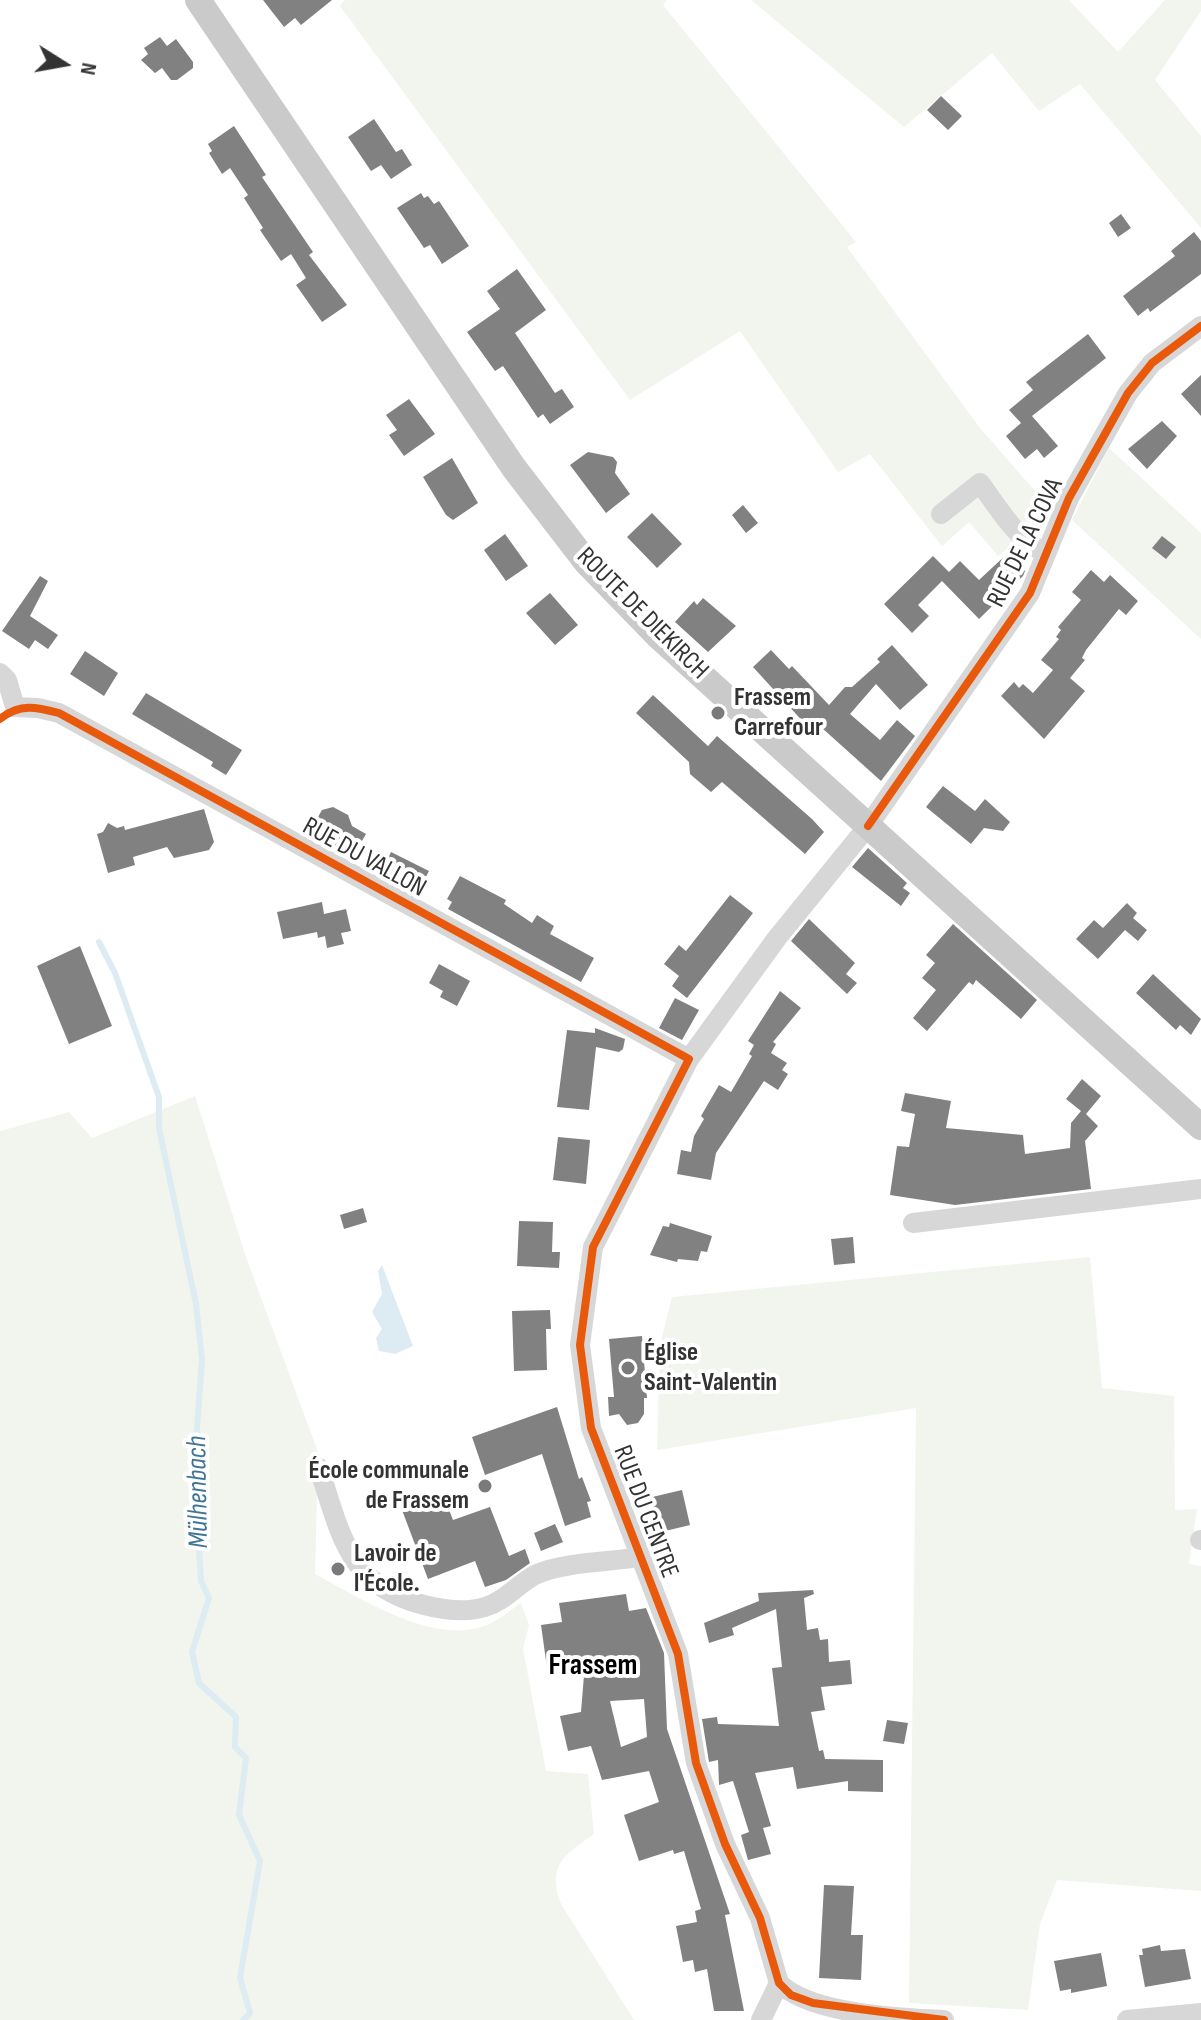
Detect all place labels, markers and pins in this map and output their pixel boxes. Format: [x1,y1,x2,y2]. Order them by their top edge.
place label: Frassem Carrefour [734,682,823,744]
marker: Frassem Carrefour [709,704,727,722]
place label: Église Saint-Valentin [644,1337,777,1398]
marker: Église Saint-Valentin [619,1359,637,1377]
place label: École communale de Frassem [309,1455,469,1516]
marker: École communale de Frassem [476,1477,494,1495]
place label: Lavoir de l'École. [354,1538,437,1600]
marker: Lavoir de l'École. [329,1560,347,1578]

